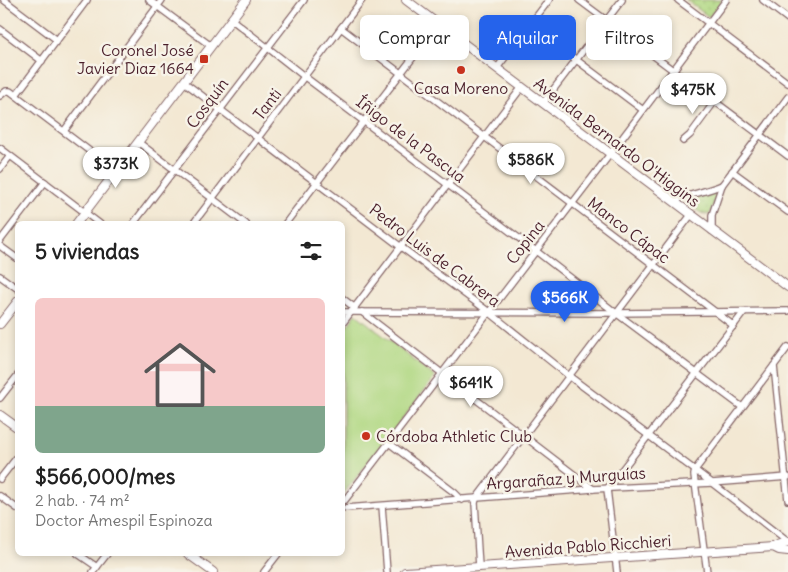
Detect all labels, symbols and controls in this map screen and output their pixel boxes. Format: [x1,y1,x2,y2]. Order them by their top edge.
chip: Comprar [360,15,469,60]
chip: Alquilar [479,15,576,60]
chip: Filtros [586,15,672,60]
place label: Coronel José Javier Diaz 1664 [77,40,194,78]
marker: Coronel José Javier Diaz 1664 [198,53,210,65]
marker: Casa Moreno [455,64,467,76]
pin: $475K [658,72,728,115]
street label: Avenida Bernardo O'Higgins [530,73,704,211]
street label: Cosquín [182,74,232,132]
place label: Casa Moreno [414,78,508,98]
text: $475K [671,79,715,99]
street label: Tanti [249,84,285,124]
street label: Íñigo de la Pascua [352,91,470,187]
pin: $586K [496,142,566,185]
pin: $373K [81,146,151,189]
text: $586K [508,149,554,169]
text: $373K [94,153,138,173]
street label: Manco Cápac [584,193,674,267]
street label: Pedro Luis de Cabrera [365,199,505,311]
street label: Copina [502,216,548,268]
icon: filters [297,237,325,265]
text: 5 viviendas [35,238,139,265]
pin: $566K [530,280,600,323]
text: $566K [542,287,588,307]
icon: home [135,330,225,420]
pin: $641K [436,366,506,408]
text: $641K [449,372,493,392]
place label: Córdoba Athletic Club [376,426,532,446]
marker: Córdoba Athletic Club [360,430,372,442]
street label: Argarañaz y Murguías [486,462,646,494]
text: $566,000/mes [35,463,175,490]
text: 2 hab. · 74 m² [35,490,130,510]
text: Doctor Amespil Espinoza [35,510,213,530]
street label: Avenida Pablo Ricchieri [504,530,672,562]

